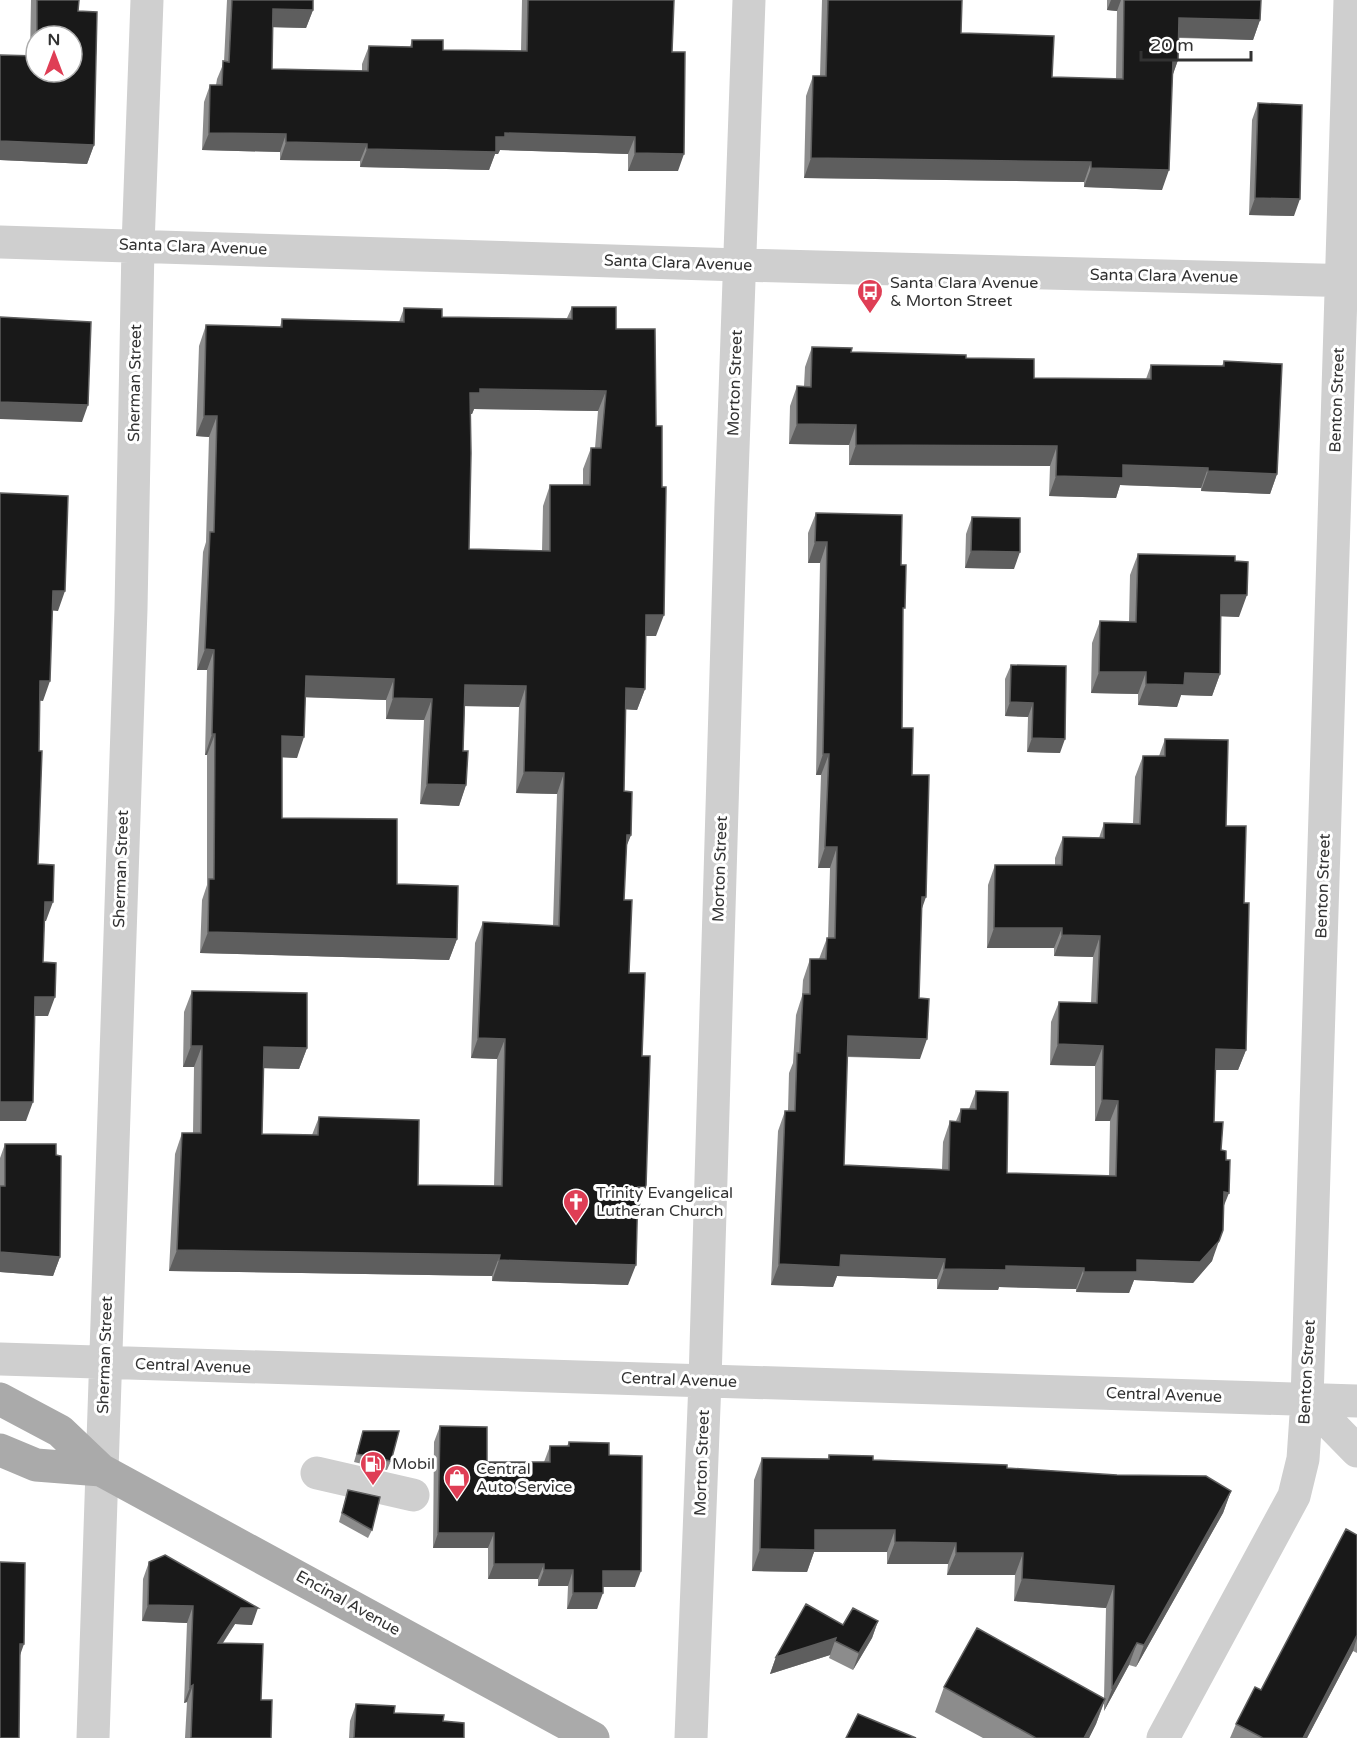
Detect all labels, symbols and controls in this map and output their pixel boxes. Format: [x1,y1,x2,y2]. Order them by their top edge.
north arrow [24,24,84,84]
scale bar [1141,24,1250,62]
text: N [48,30,60,50]
text: 20 m [1150,34,1194,56]
street label: Santa Clara Avenue [119,234,267,260]
street label: Santa Clara Avenue [604,250,752,276]
street label: Santa Clara Avenue [1090,265,1238,287]
place label: Santa Clara Avenue & Morton Street [890,273,1038,311]
bus stop icon: Santa Clara Avenue & Morton Street [855,277,885,315]
street label: Sherman Street [124,324,146,442]
street label: Morton Street [723,329,747,437]
street label: Benton Street [1325,347,1349,453]
street label: Sherman Street [109,810,133,928]
street label: Morton Street [708,815,732,923]
street label: Benton Street [1311,833,1335,939]
place label: Trinity Evangelical Lutheran Church [596,1183,733,1221]
church icon: Trinity Evangelical Lutheran Church [561,1187,591,1225]
street label: Sherman Street [93,1296,117,1414]
street label: Benton Street [1294,1319,1320,1425]
street label: Central Avenue [135,1354,251,1378]
street label: Central Avenue [621,1368,737,1392]
street label: Central Avenue [1106,1383,1222,1407]
street label: Morton Street [690,1409,714,1517]
fuel station icon: Mobil [358,1449,388,1487]
place label: Mobil [392,1454,435,1474]
place label: Central Auto Service [476,1459,572,1497]
shop icon: Central Auto Service [442,1463,472,1501]
street label: Encinal Avenue [292,1566,404,1640]

